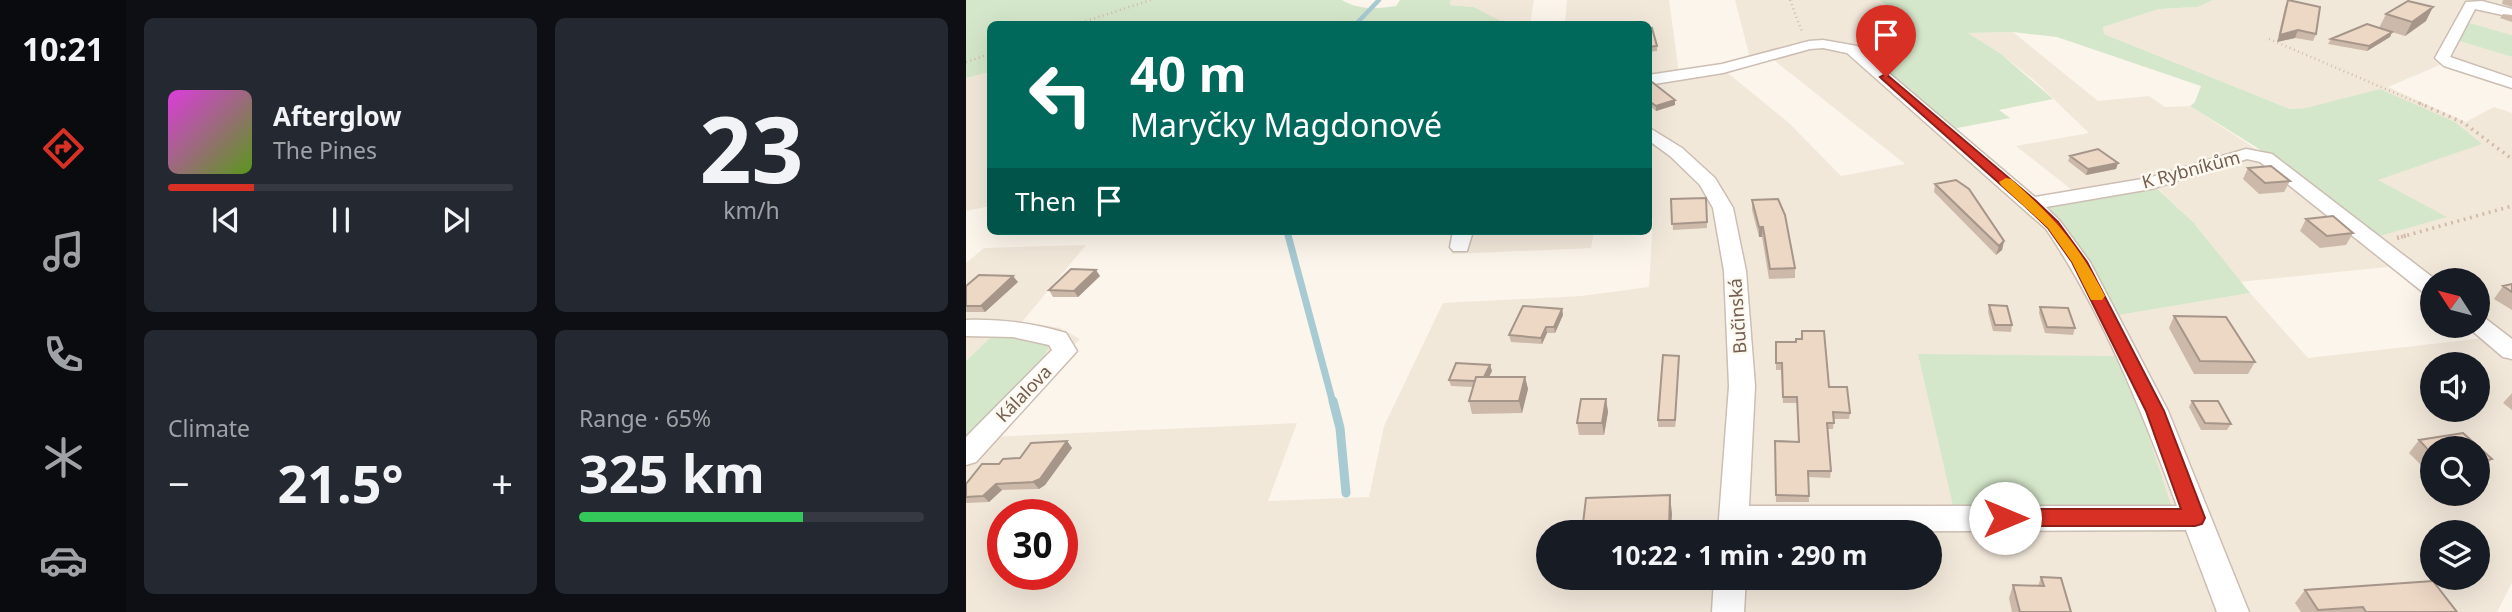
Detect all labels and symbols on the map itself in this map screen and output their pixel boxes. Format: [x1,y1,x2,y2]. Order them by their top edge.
pin [1856,5,1916,77]
street label: K Rybníkům [2139,144,2242,194]
north arrow [2420,268,2490,338]
street label: Bučinská [1722,278,1752,355]
street label: Kálalova [990,360,1056,427]
position arrow [1968,481,2042,555]
speed limit sign: 30 [987,499,1078,590]

